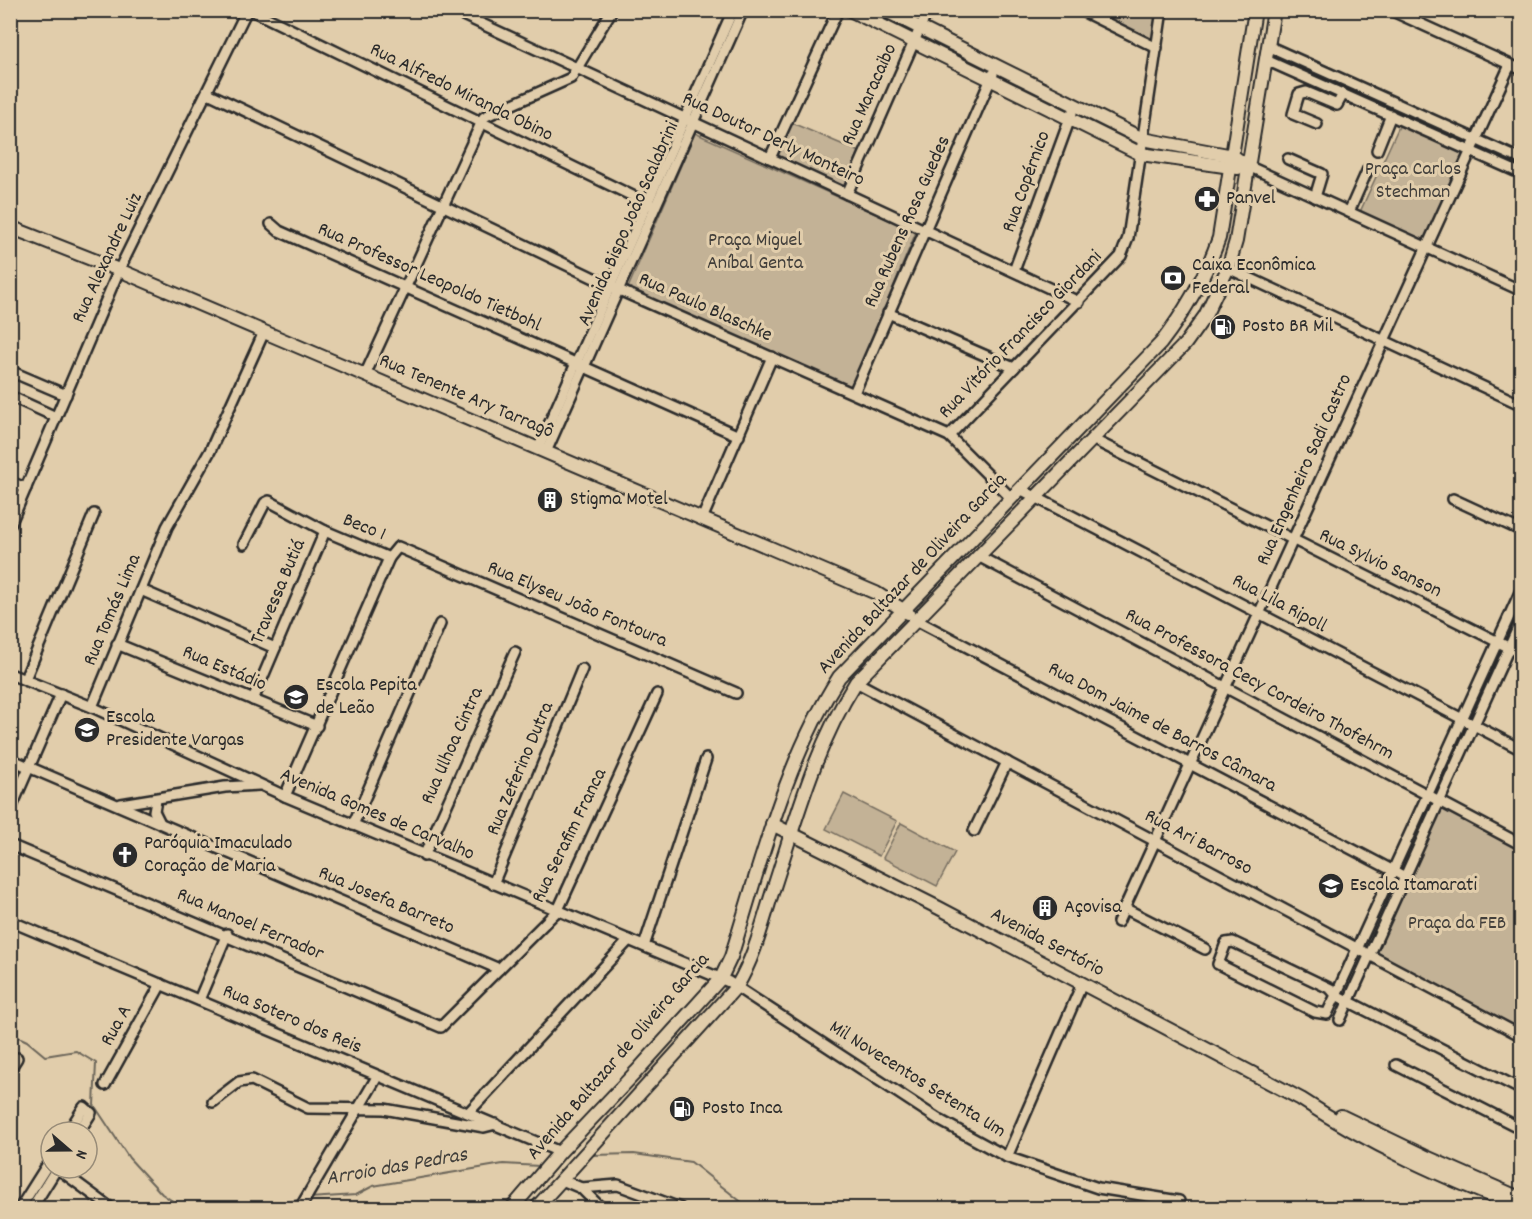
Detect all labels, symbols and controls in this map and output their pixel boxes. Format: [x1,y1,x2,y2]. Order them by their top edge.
street label: Rua Alfredo Miranda Obino [365,36,557,150]
street label: Rua Maracaibo [835,39,905,150]
street label: Rua Doutor Derly Monteiro [677,85,869,195]
street label: Avenida Bispo João Scalabrini [571,117,687,331]
street label: Rua Copérnico [996,127,1058,237]
street label: Rua Rubens Rosa Guedes [857,132,959,312]
park label: Praça Carlos Stechman [1365,156,1461,207]
pharmacy icon: Panvel [1192,184,1222,214]
place label: Panvel [1226,185,1276,213]
street label: Rua Alexandre Luiz [65,188,151,328]
street label: Rua Professor Leopoldo Tietbohl [313,216,546,340]
park label: Praça Miguel Aníbal Genta [707,227,804,278]
street label: Rua Vitório Francisco Giordani [933,244,1109,426]
place label: Caixa Econômica Federal [1192,252,1316,303]
bank icon: Caixa Econômica Federal [1158,263,1188,293]
street label: Rua Paulo Blaschke [634,266,777,350]
fuel station icon: Posto BR Mil [1208,312,1238,342]
place label: Posto BR Mil [1242,313,1333,341]
street label: Rua Tenente Ary Tarragô [374,347,558,447]
street label: Rua Engenheiro Sadi Castro [1250,370,1360,570]
street label: Avenida Baltazar de Oliveira Garcia [812,467,1015,681]
building icon: Stigma Motel [535,485,565,515]
place label: Stigma Motel [570,486,668,514]
street label: Beco 1 [338,507,390,549]
street label: Rua Sylvio Sanson [1314,522,1446,606]
street label: Travessa Butiá [244,535,314,649]
street label: Rua Tomás Lima [77,549,149,670]
street label: Rua Elyseu João Fontoura [483,554,672,656]
street label: Rua Lila Ripoll [1227,567,1332,641]
street label: Rua Professora Cecy Cordeiro Thofehrm [1119,602,1399,768]
street label: Rua Estádio [178,639,271,699]
street label: Rua Dom Jaime de Barros Câmara [1043,656,1282,801]
place label: Escola Pepita de Leão [316,672,417,723]
school or university icon: Escola Pepita de Leão [281,682,311,712]
street label: Rua Ulhoa Cintra [415,682,492,809]
street label: Rua Zeferino Dutra [480,697,562,840]
place label: Escola Presidente Vargas [106,704,245,755]
school or university icon: Escola Presidente Vargas [72,715,102,745]
street label: Avenida Gomes de Carvalho [275,761,479,869]
street label: Rua Serafim Franca [525,763,615,908]
street label: Rua Ari Barroso [1139,803,1257,883]
place label: Paróquia Imaculado Coração de Maria [144,830,292,881]
church icon: Paróquia Imaculado Coração de Maria [110,840,140,870]
street label: Rua Josefa Barreto [314,860,459,942]
school or university icon: Escola Itamarati [1316,871,1346,901]
place label: Escola Itamarati [1350,872,1477,900]
street label: Rua Manoel Ferrador [172,881,328,969]
building icon: Açovisa [1030,893,1060,923]
place label: Açovisa [1064,894,1122,922]
street label: Avenida Sertório [985,901,1109,985]
park label: Praça da FEB [1408,910,1506,938]
street label: Avenida Baltazar de Oliveira Garcia [521,947,717,1167]
street label: Rua Sotero dos Reis [218,978,366,1062]
street label: Rua A [94,1000,140,1052]
street label: Mil Novecentos Setenta Um [823,1014,1011,1146]
fuel station icon: Posto Inca [667,1094,697,1124]
place label: Posto Inca [702,1095,783,1123]
north arrow [39,1120,99,1180]
water label: Arroio das Pedras [324,1141,471,1195]
text: N [69,1147,93,1162]

